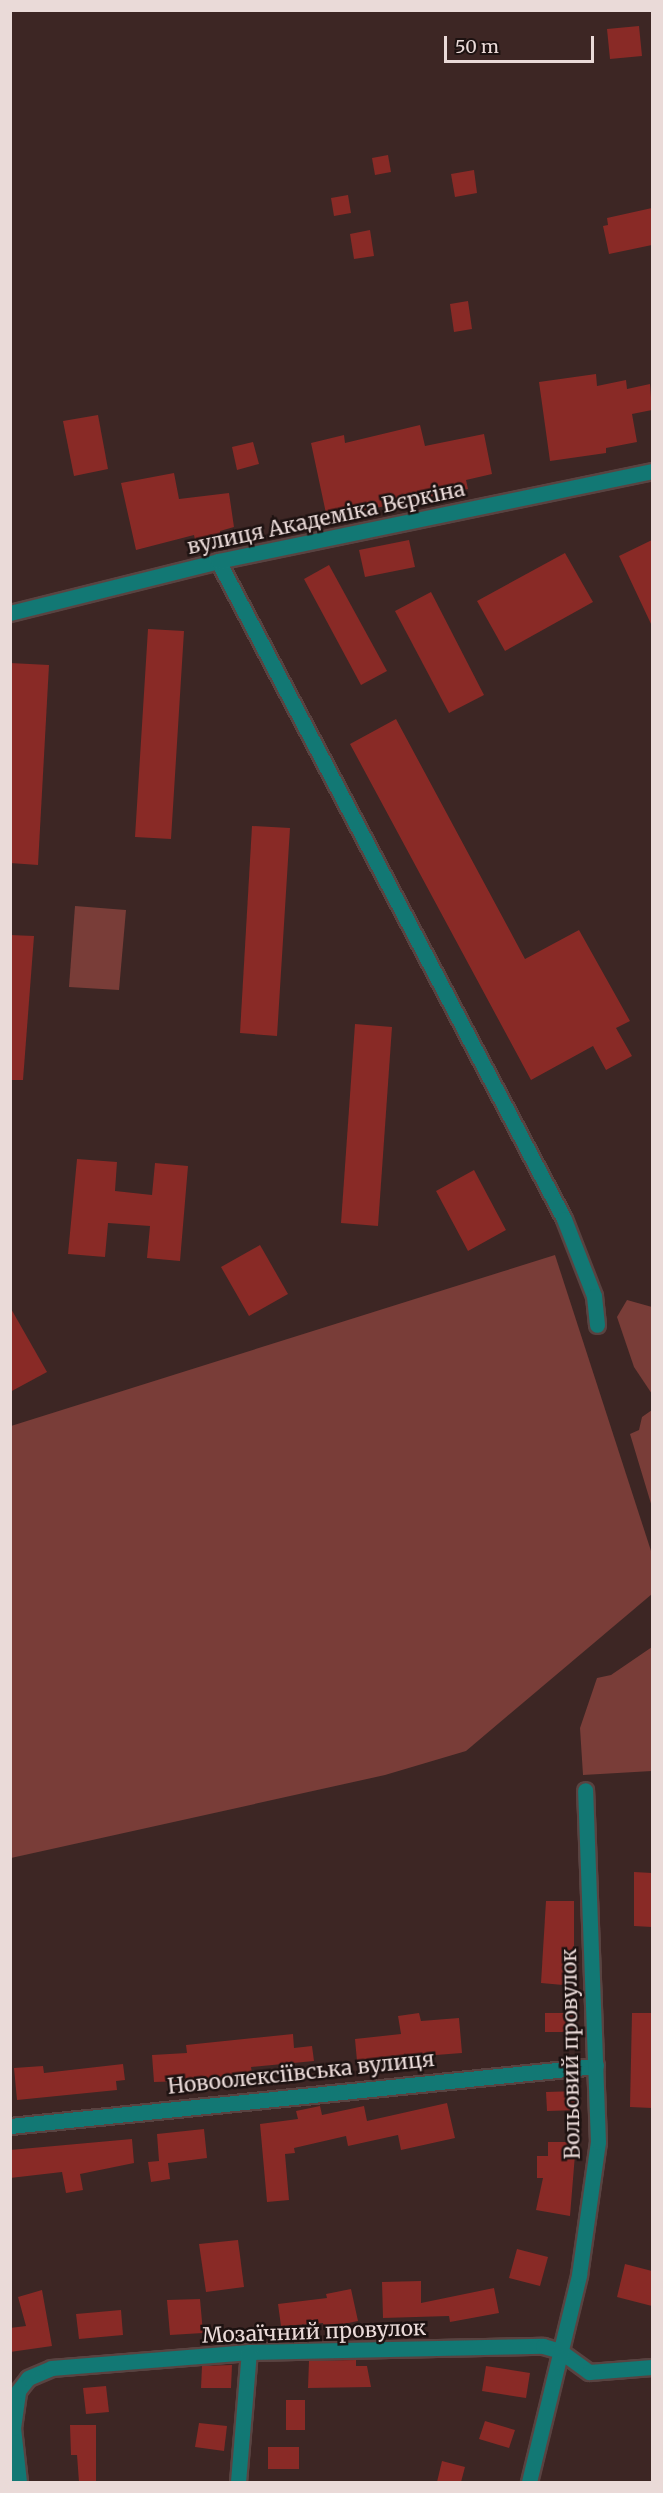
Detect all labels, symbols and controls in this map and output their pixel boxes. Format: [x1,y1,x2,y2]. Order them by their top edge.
scale bar [447,24,597,62]
text: 50 m [455,35,499,58]
street label: вулиця Академіка Вєркіна [185,476,467,560]
street label: Вольовий провулок [557,1948,585,2160]
street label: Новоолексіївська вулиця [166,2046,436,2100]
street label: Мозаїчний провулок [201,2315,427,2349]

